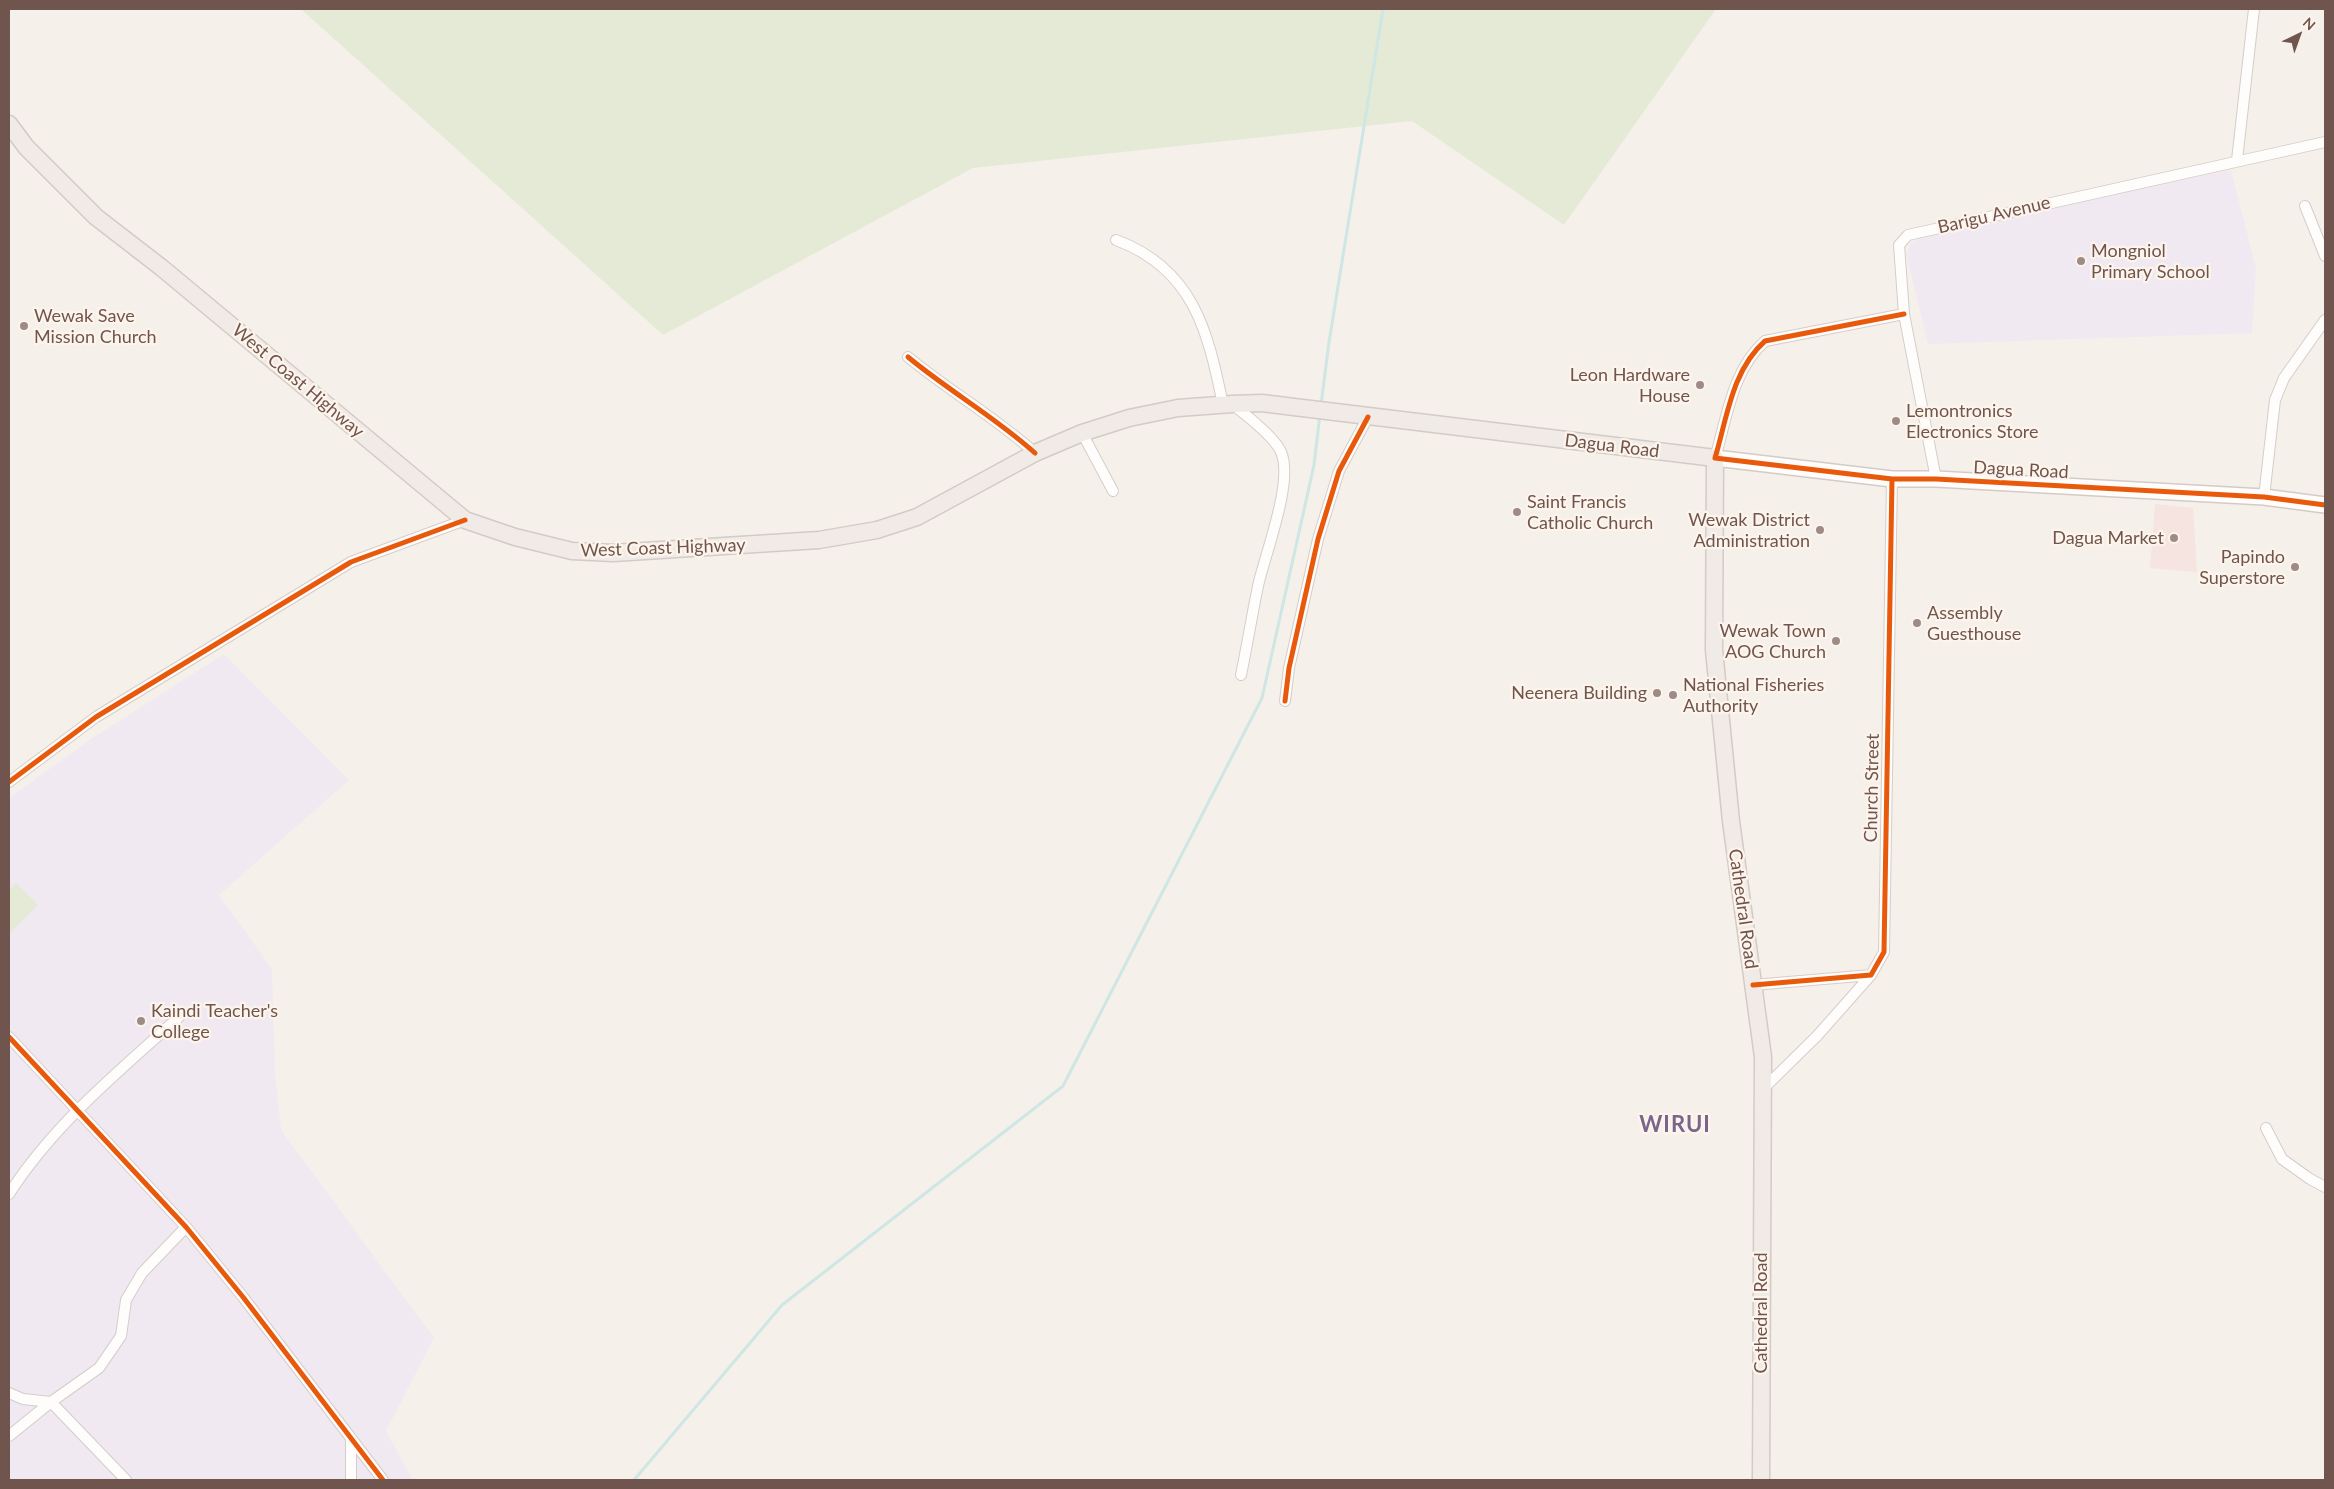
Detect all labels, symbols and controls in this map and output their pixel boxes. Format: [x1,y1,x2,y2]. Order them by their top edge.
north arrow [2274,10,2324,60]
text: N [2300,14,2319,33]
street label: Barigu Avenue [1936,192,2052,238]
place label: Mongniol Primary School [2091,240,2210,282]
marker: Mongniol Primary School [2075,255,2087,267]
place label: Wewak Save Mission Church [34,305,157,348]
marker: Wewak Save Mission Church [18,320,30,332]
street label: West Coast Highway [228,320,368,442]
place label: Leon Hardware House [1570,364,1690,406]
marker: Leon Hardware House [1694,379,1706,391]
place label: Lemontronics Electronics Store [1906,400,2039,442]
marker: Lemontronics Electronics Store [1890,415,1902,427]
street label: Dagua Road [1563,429,1661,463]
street label: Dagua Road [1973,457,2069,483]
place label: Saint Francis Catholic Church [1527,491,1653,534]
marker: Saint Francis Catholic Church [1511,506,1523,518]
place label: Wewak District Administration [1688,509,1810,552]
marker: Wewak District Administration [1814,524,1826,536]
place label: Dagua Market [2052,527,2164,549]
marker: Dagua Market [2168,532,2180,544]
street label: West Coast Highway [580,534,746,562]
place label: Papindo Superstore [2199,546,2285,588]
marker: Papindo Superstore [2289,561,2301,573]
place label: Assembly Guesthouse [1927,602,2021,644]
marker: Assembly Guesthouse [1911,617,1923,629]
place label: Wewak Town AOG Church [1720,620,1826,662]
marker: Wewak Town AOG Church [1830,635,1842,647]
place label: National Fisheries Authority [1683,674,1824,716]
place label: Neenera Building [1511,682,1647,704]
marker: Neenera Building [1651,687,1663,699]
marker: National Fisheries Authority [1667,689,1679,701]
street label: Church Street [1860,733,1884,843]
street label: Cathedral Road [1724,848,1762,970]
place label: Kaindi Teacher's College [151,1000,278,1042]
marker: Kaindi Teacher's College [135,1015,147,1027]
district label: WIRUI [1639,1112,1711,1138]
street label: Cathedral Road [1750,1252,1772,1374]

